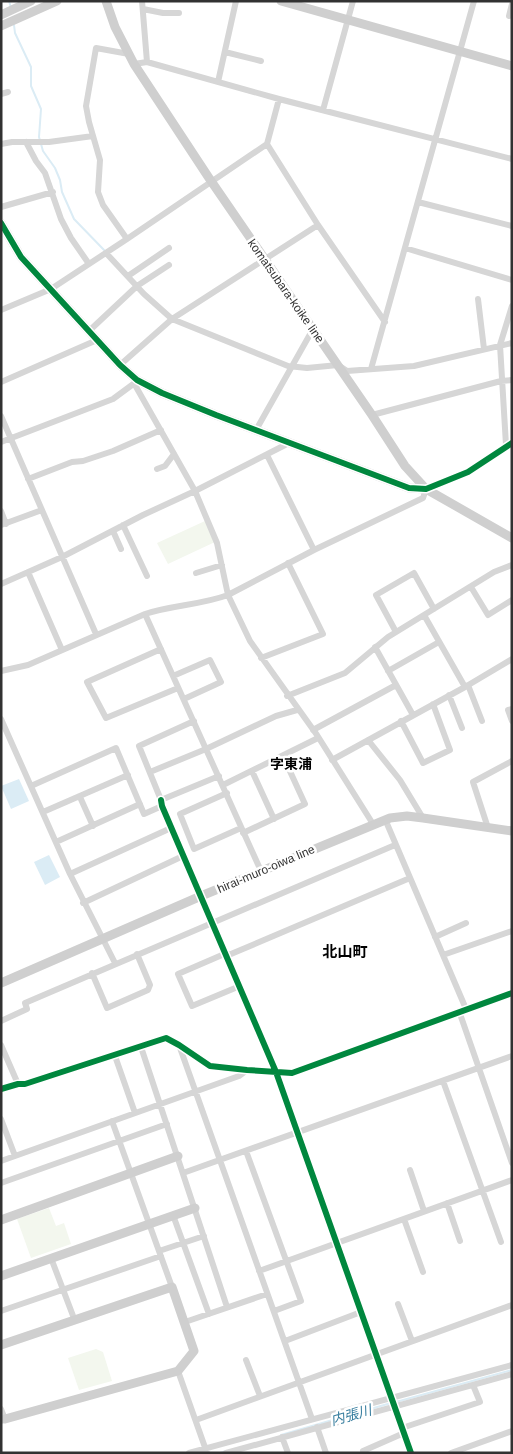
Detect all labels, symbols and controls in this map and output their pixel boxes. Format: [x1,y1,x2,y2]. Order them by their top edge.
street label: komatsubara-koike line [245,236,327,346]
district label: 字東浦 [270,756,312,772]
street label: hirai-muro-oiwa line [215,842,317,896]
district label: 北山町 [322,943,368,960]
water label: 内張川 [329,1401,375,1428]

